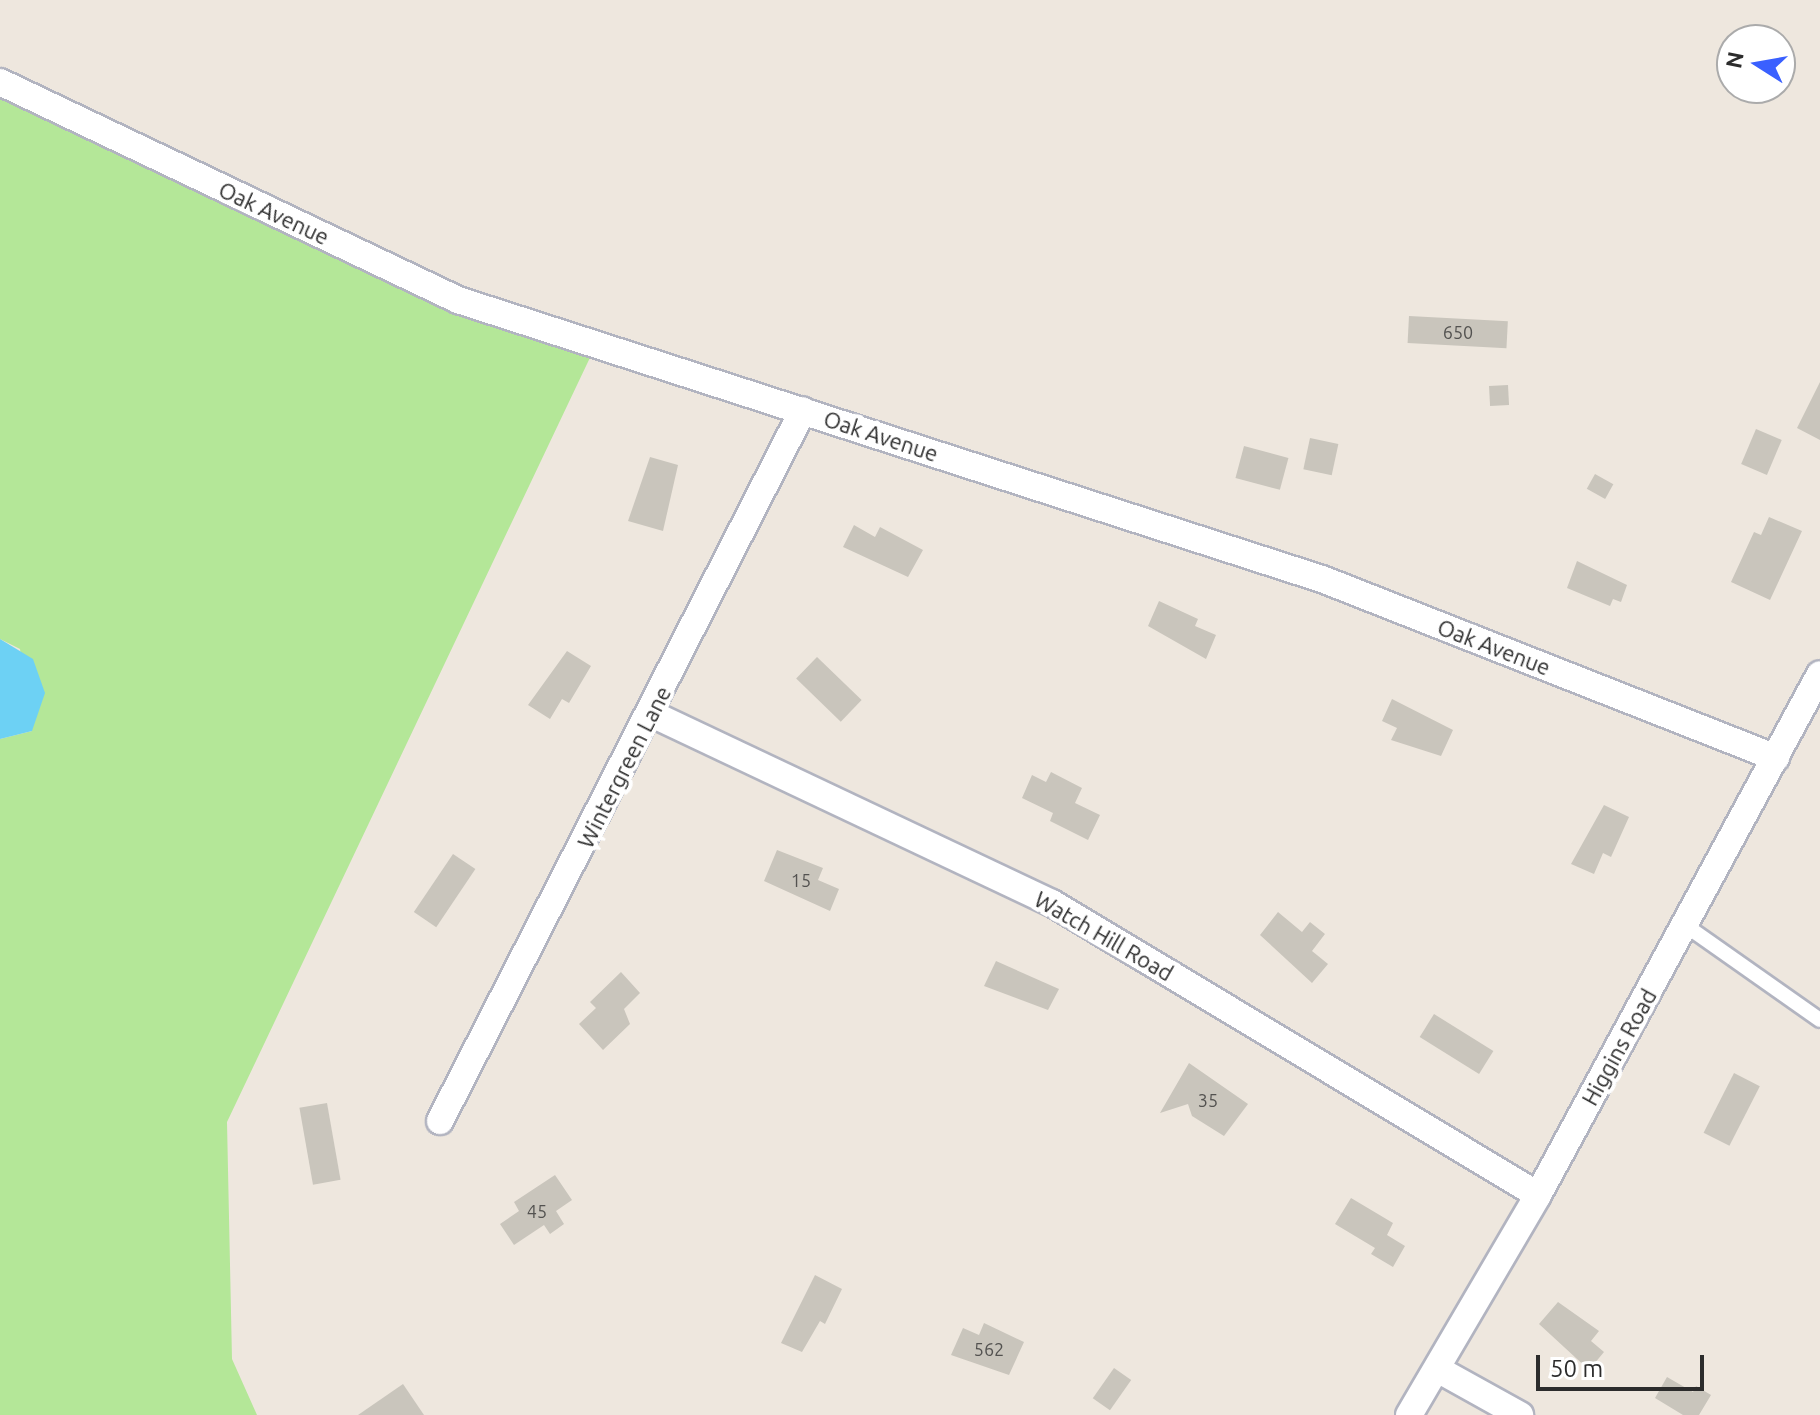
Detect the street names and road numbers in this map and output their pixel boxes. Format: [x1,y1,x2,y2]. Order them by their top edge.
street label: Oak Avenue [215,176,333,250]
street label: Oak Avenue [821,405,941,467]
street label: Oak Avenue [1434,613,1554,681]
street label: Wintergreen Lane [572,682,676,852]
street label: Watch Hill Road [1030,886,1178,986]
street label: Higgins Road [1576,984,1662,1110]

